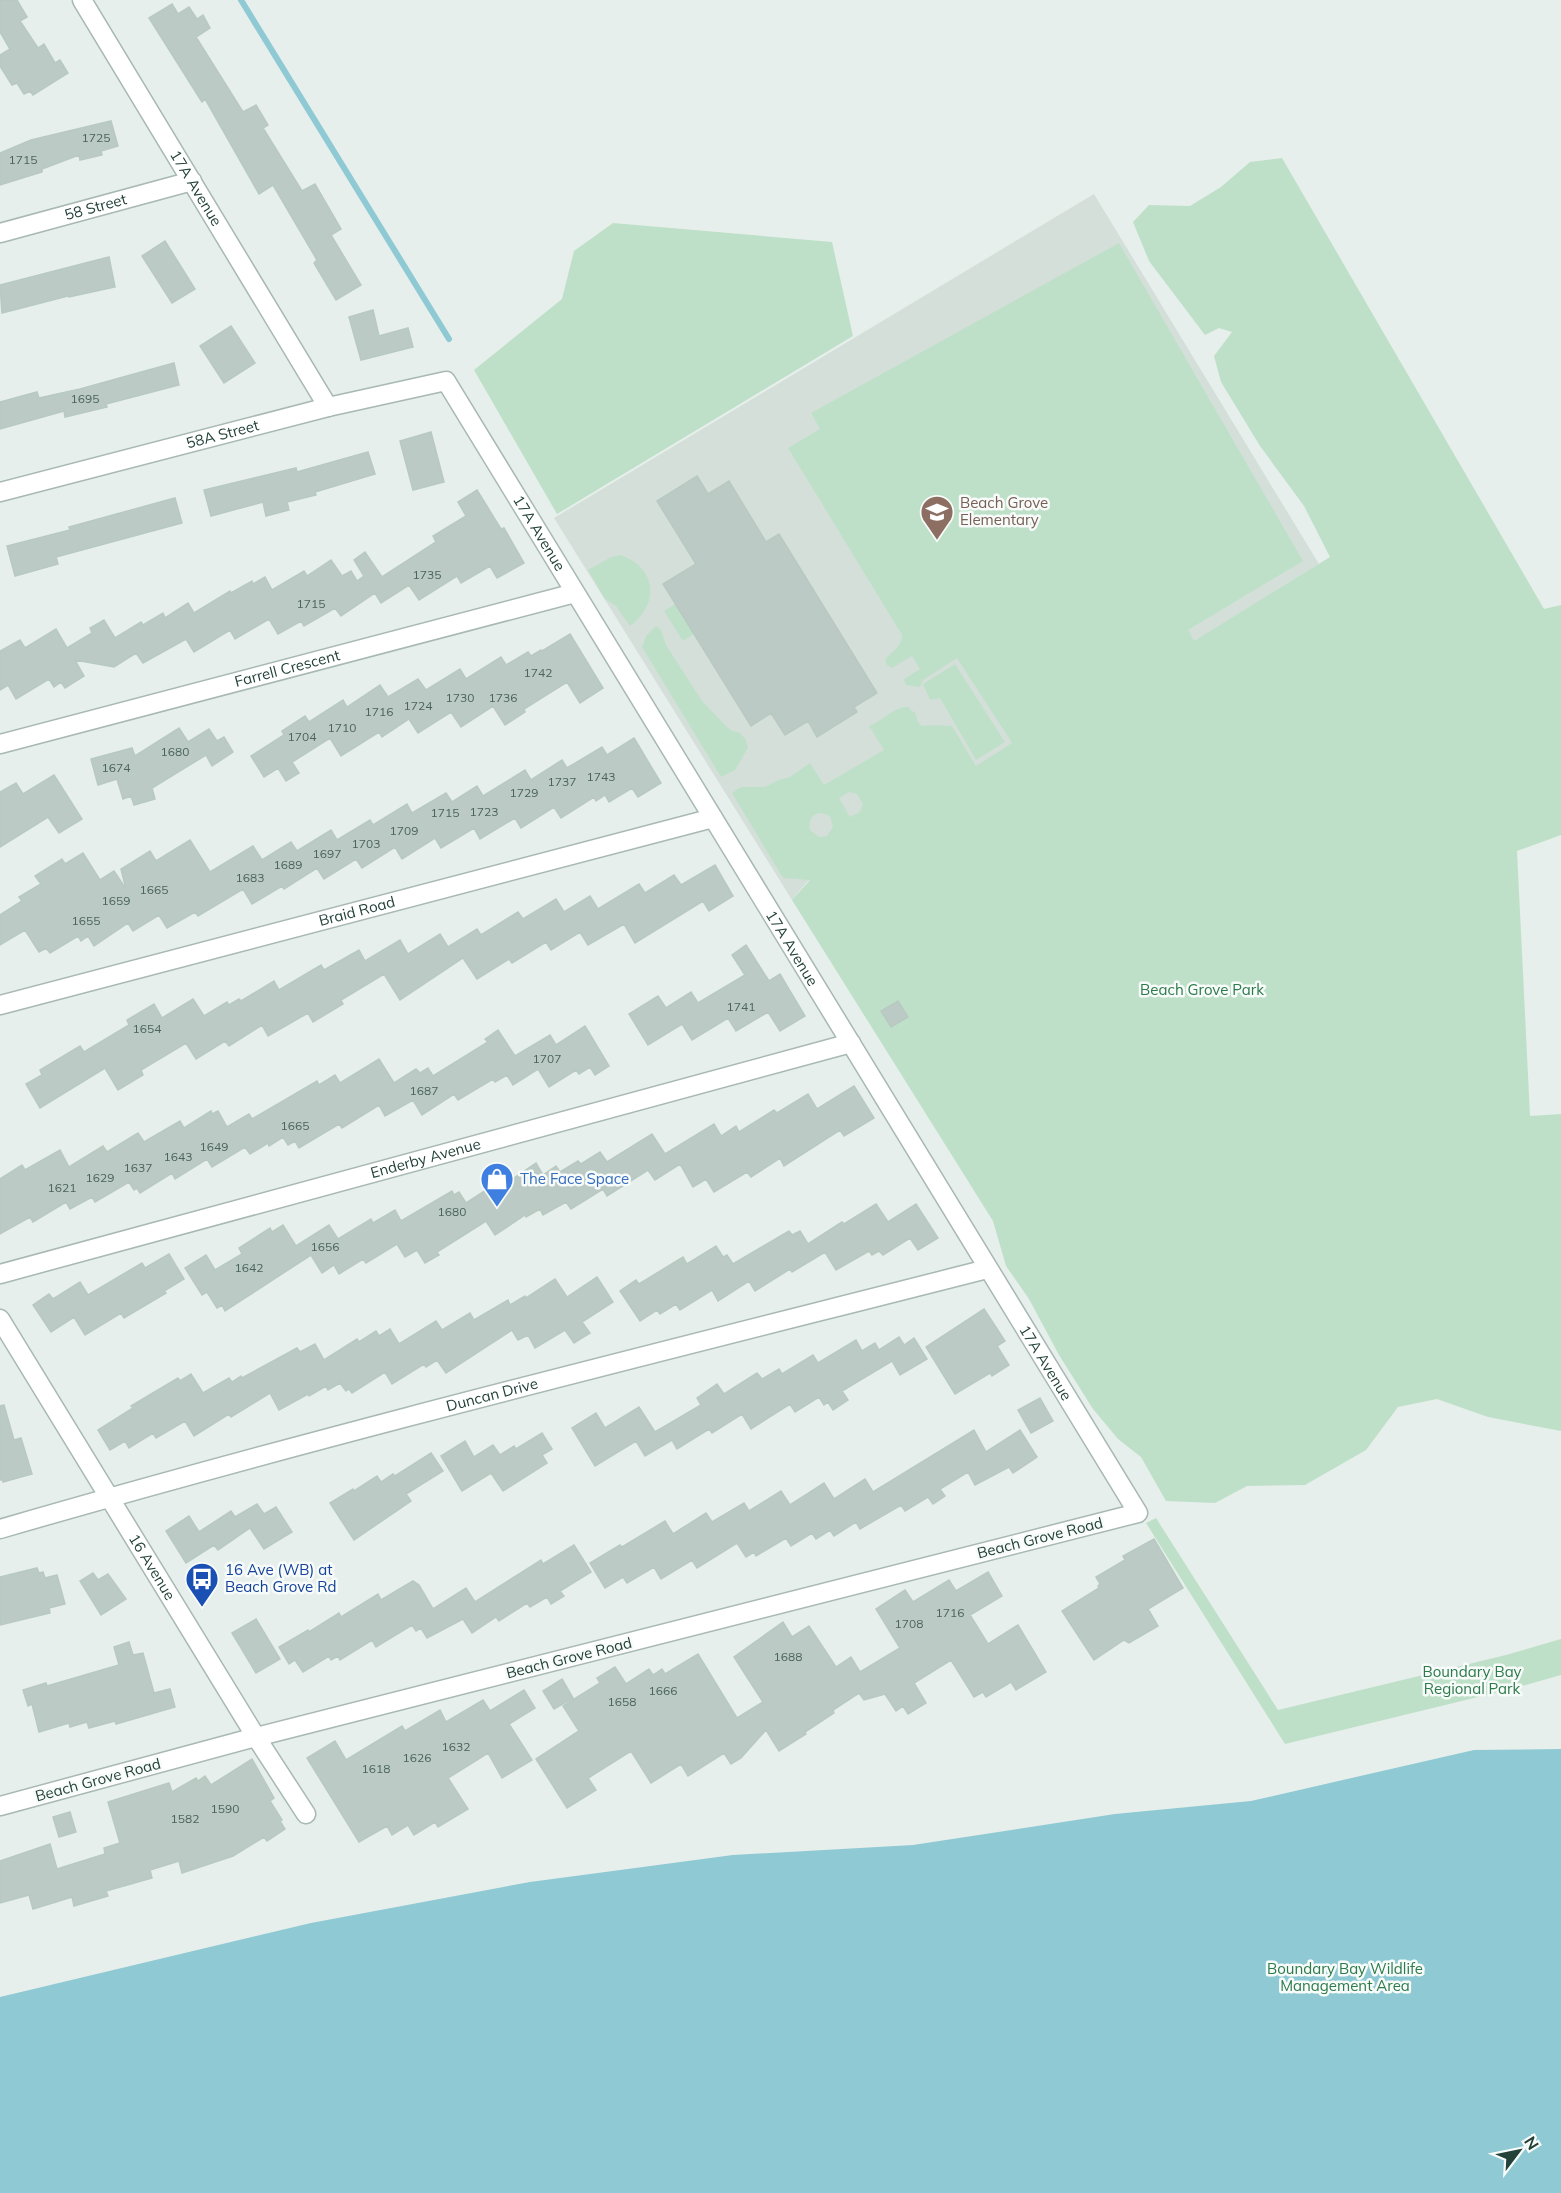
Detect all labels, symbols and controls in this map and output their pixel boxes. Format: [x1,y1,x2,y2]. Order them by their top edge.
house number: 1725 [82,130,110,145]
street label: 17A Avenue [166,147,226,229]
house number: 1715 [9,152,37,167]
street label: 58 Street [62,189,129,224]
house number: 1695 [71,391,99,406]
street label: 58A Street [184,415,261,452]
street label: 17A Avenue [509,492,570,574]
place label: Beach Grove Elementary [960,493,1048,529]
school or university icon: Beach Grove Elementary [919,494,955,541]
house number: 1735 [413,567,441,582]
house number: 1715 [297,596,325,611]
street label: Farrell Crescent [232,645,342,691]
house number: 1742 [524,665,552,680]
house number: 1730 [446,690,474,705]
house number: 1736 [489,690,517,705]
house number: 1724 [404,698,432,713]
house number: 1716 [365,704,393,719]
house number: 1710 [328,720,356,735]
house number: 1704 [288,729,316,744]
house number: 1680 [161,744,189,759]
house number: 1674 [102,760,130,775]
house number: 1743 [587,769,615,784]
house number: 1737 [548,774,576,789]
house number: 1729 [510,785,538,800]
house number: 1723 [470,804,498,819]
house number: 1715 [431,805,459,820]
house number: 1709 [390,823,418,838]
house number: 1703 [352,836,380,851]
house number: 1697 [313,846,341,861]
house number: 1689 [274,857,302,872]
house number: 1683 [236,870,264,885]
house number: 1665 [140,882,168,897]
street label: Braid Road [317,892,397,930]
house number: 1659 [102,893,130,908]
street label: 17A Avenue [762,907,823,989]
house number: 1655 [72,913,100,928]
park label: Beach Grove Park [1140,980,1264,999]
house number: 1741 [727,999,755,1014]
house number: 1654 [133,1021,161,1036]
house number: 1707 [533,1051,561,1066]
house number: 1687 [410,1083,438,1098]
house number: 1665 [281,1118,309,1133]
street label: Enderby Avenue [368,1134,483,1182]
house number: 1649 [200,1139,228,1154]
house number: 1643 [164,1149,192,1164]
house number: 1637 [124,1160,152,1175]
shop icon: The Face Space [479,1161,515,1208]
place label: The Face Space [520,1169,629,1188]
house number: 1629 [86,1170,114,1185]
house number: 1621 [48,1180,76,1195]
house number: 1680 [438,1204,466,1219]
house number: 1656 [311,1239,339,1254]
house number: 1642 [235,1260,263,1275]
street label: 17A Avenue [1015,1321,1076,1404]
street label: Duncan Drive [444,1374,540,1415]
street label: Beach Grove Road [975,1513,1105,1562]
street label: 16 Avenue [125,1530,180,1604]
place label: 16 Ave (WB) at Beach Grove Rd [225,1560,336,1596]
bus stop icon: 16 Ave (WB) at Beach Grove Rd [184,1561,220,1608]
house number: 1716 [936,1605,964,1620]
house number: 1708 [895,1616,923,1631]
street label: Beach Grove Road [504,1633,634,1682]
house number: 1688 [774,1649,802,1664]
park label: Boundary Bay Regional Park [1422,1662,1522,1698]
house number: 1666 [649,1683,677,1698]
house number: 1658 [608,1694,636,1709]
house number: 1632 [442,1739,470,1754]
house number: 1626 [403,1750,431,1765]
street label: Beach Grove Road [33,1754,163,1805]
house number: 1618 [362,1761,390,1776]
house number: 1590 [211,1801,239,1816]
house number: 1582 [171,1811,199,1826]
park label: Boundary Bay Wildlife Management Area [1267,1959,1423,1995]
north arrow [1489,2121,1549,2181]
text: N [1520,2133,1543,2153]

